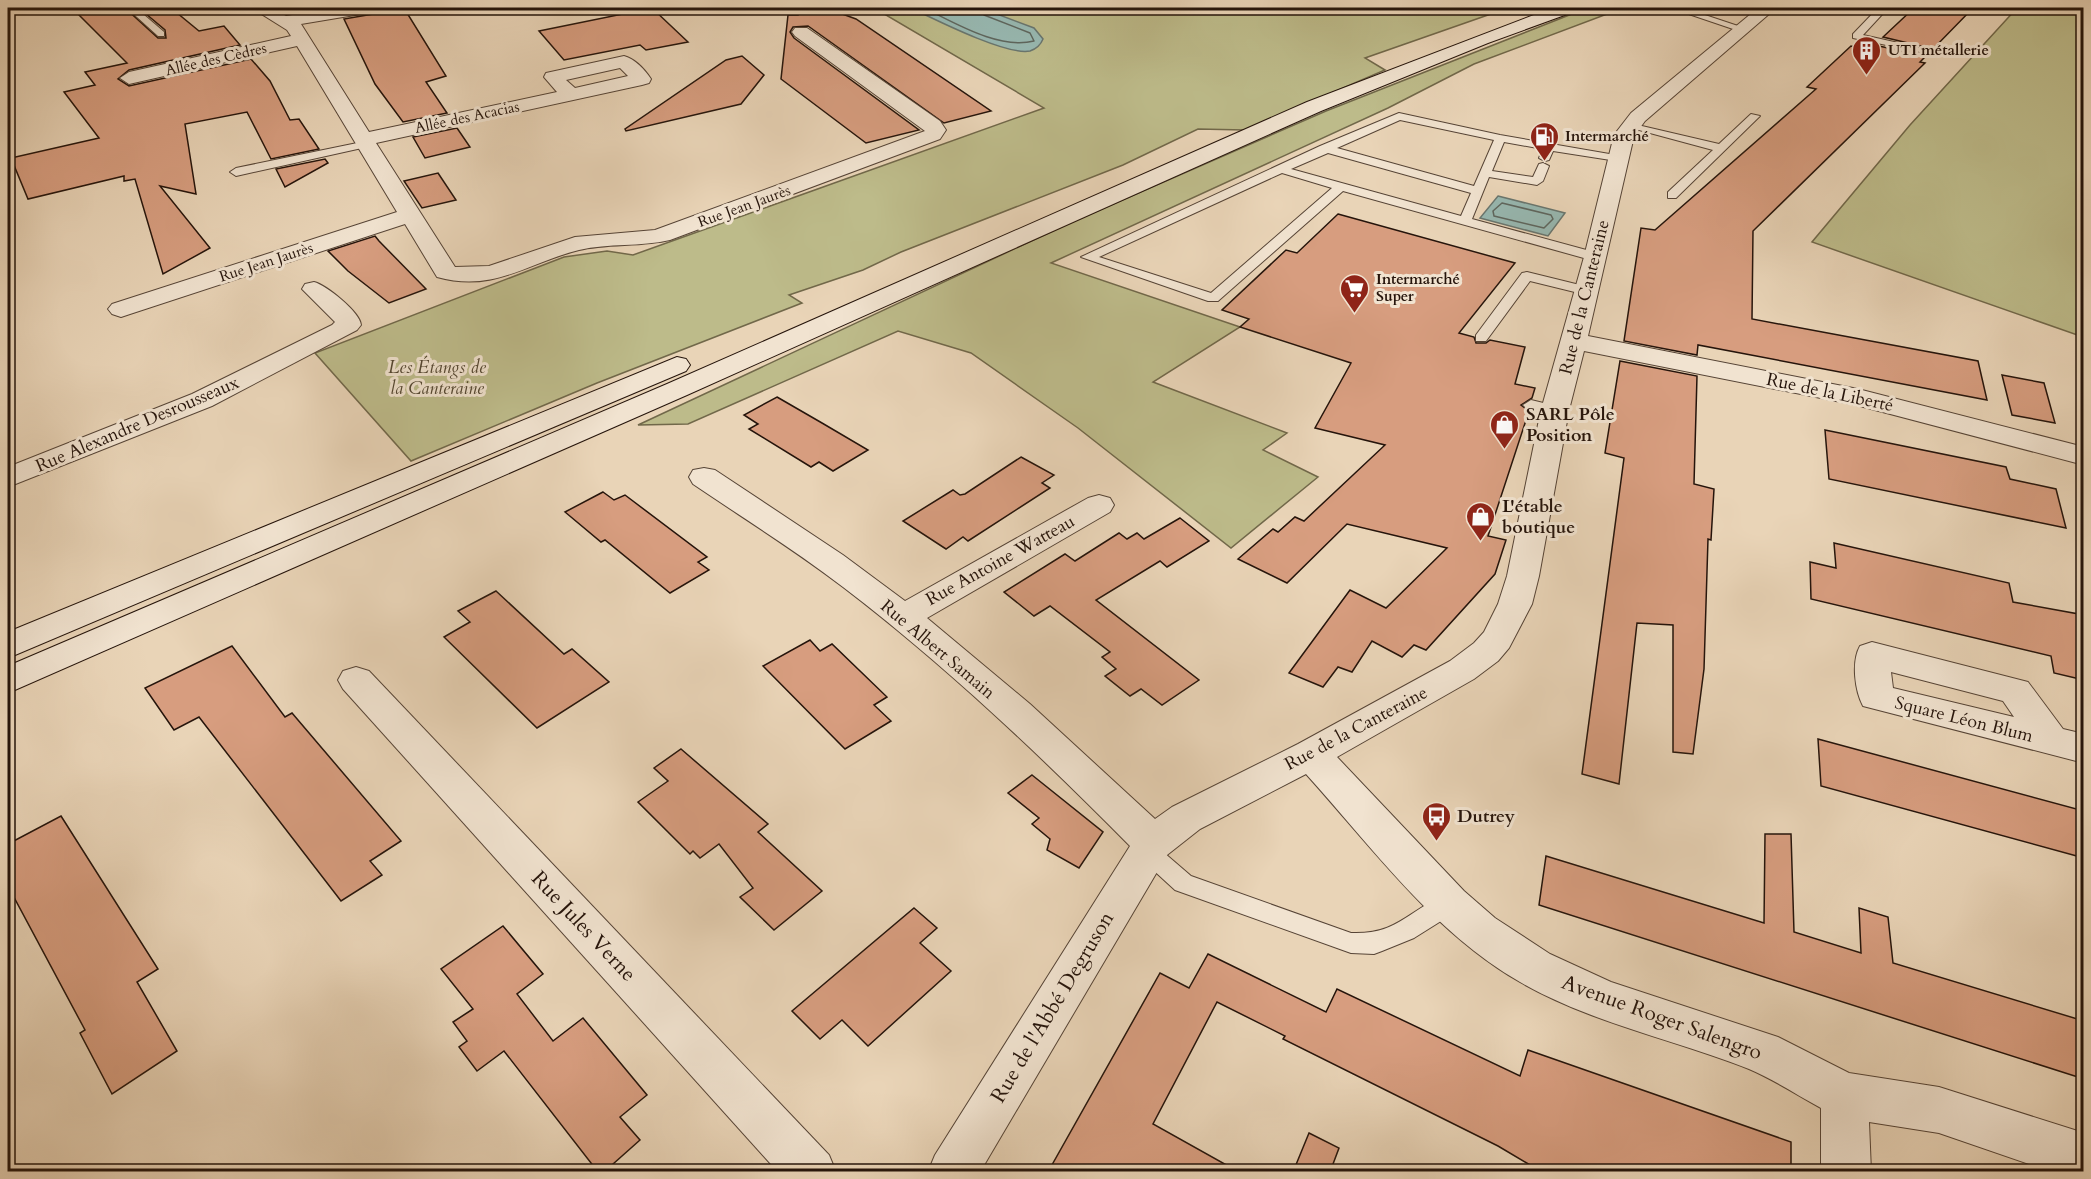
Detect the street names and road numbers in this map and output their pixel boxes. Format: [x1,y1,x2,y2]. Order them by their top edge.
street label: Allée des Cèdres [163,38,269,80]
street label: Allée des Acacias [413,96,521,138]
street label: Rue Jean Jaurès [695,180,793,232]
street label: Rue de la Canteraine [1553,217,1616,377]
street label: Rue Jean Jaurès [217,237,315,287]
street label: Rue de la Liberté [1764,367,1896,418]
street label: Rue Alexandre Desrousseaux [32,370,243,479]
street label: Rue Antoine Watteau [921,509,1079,612]
street label: Rue Albert Samain [875,594,1001,705]
street label: Rue de la Canteraine [1280,680,1432,777]
street label: Square Léon Blum [1892,690,2036,749]
street label: Rue Jules Verne [525,865,643,988]
street label: Rue de l'Abbé Degruson [984,906,1121,1108]
street label: Avenue Roger Salengro [1558,968,1766,1067]

